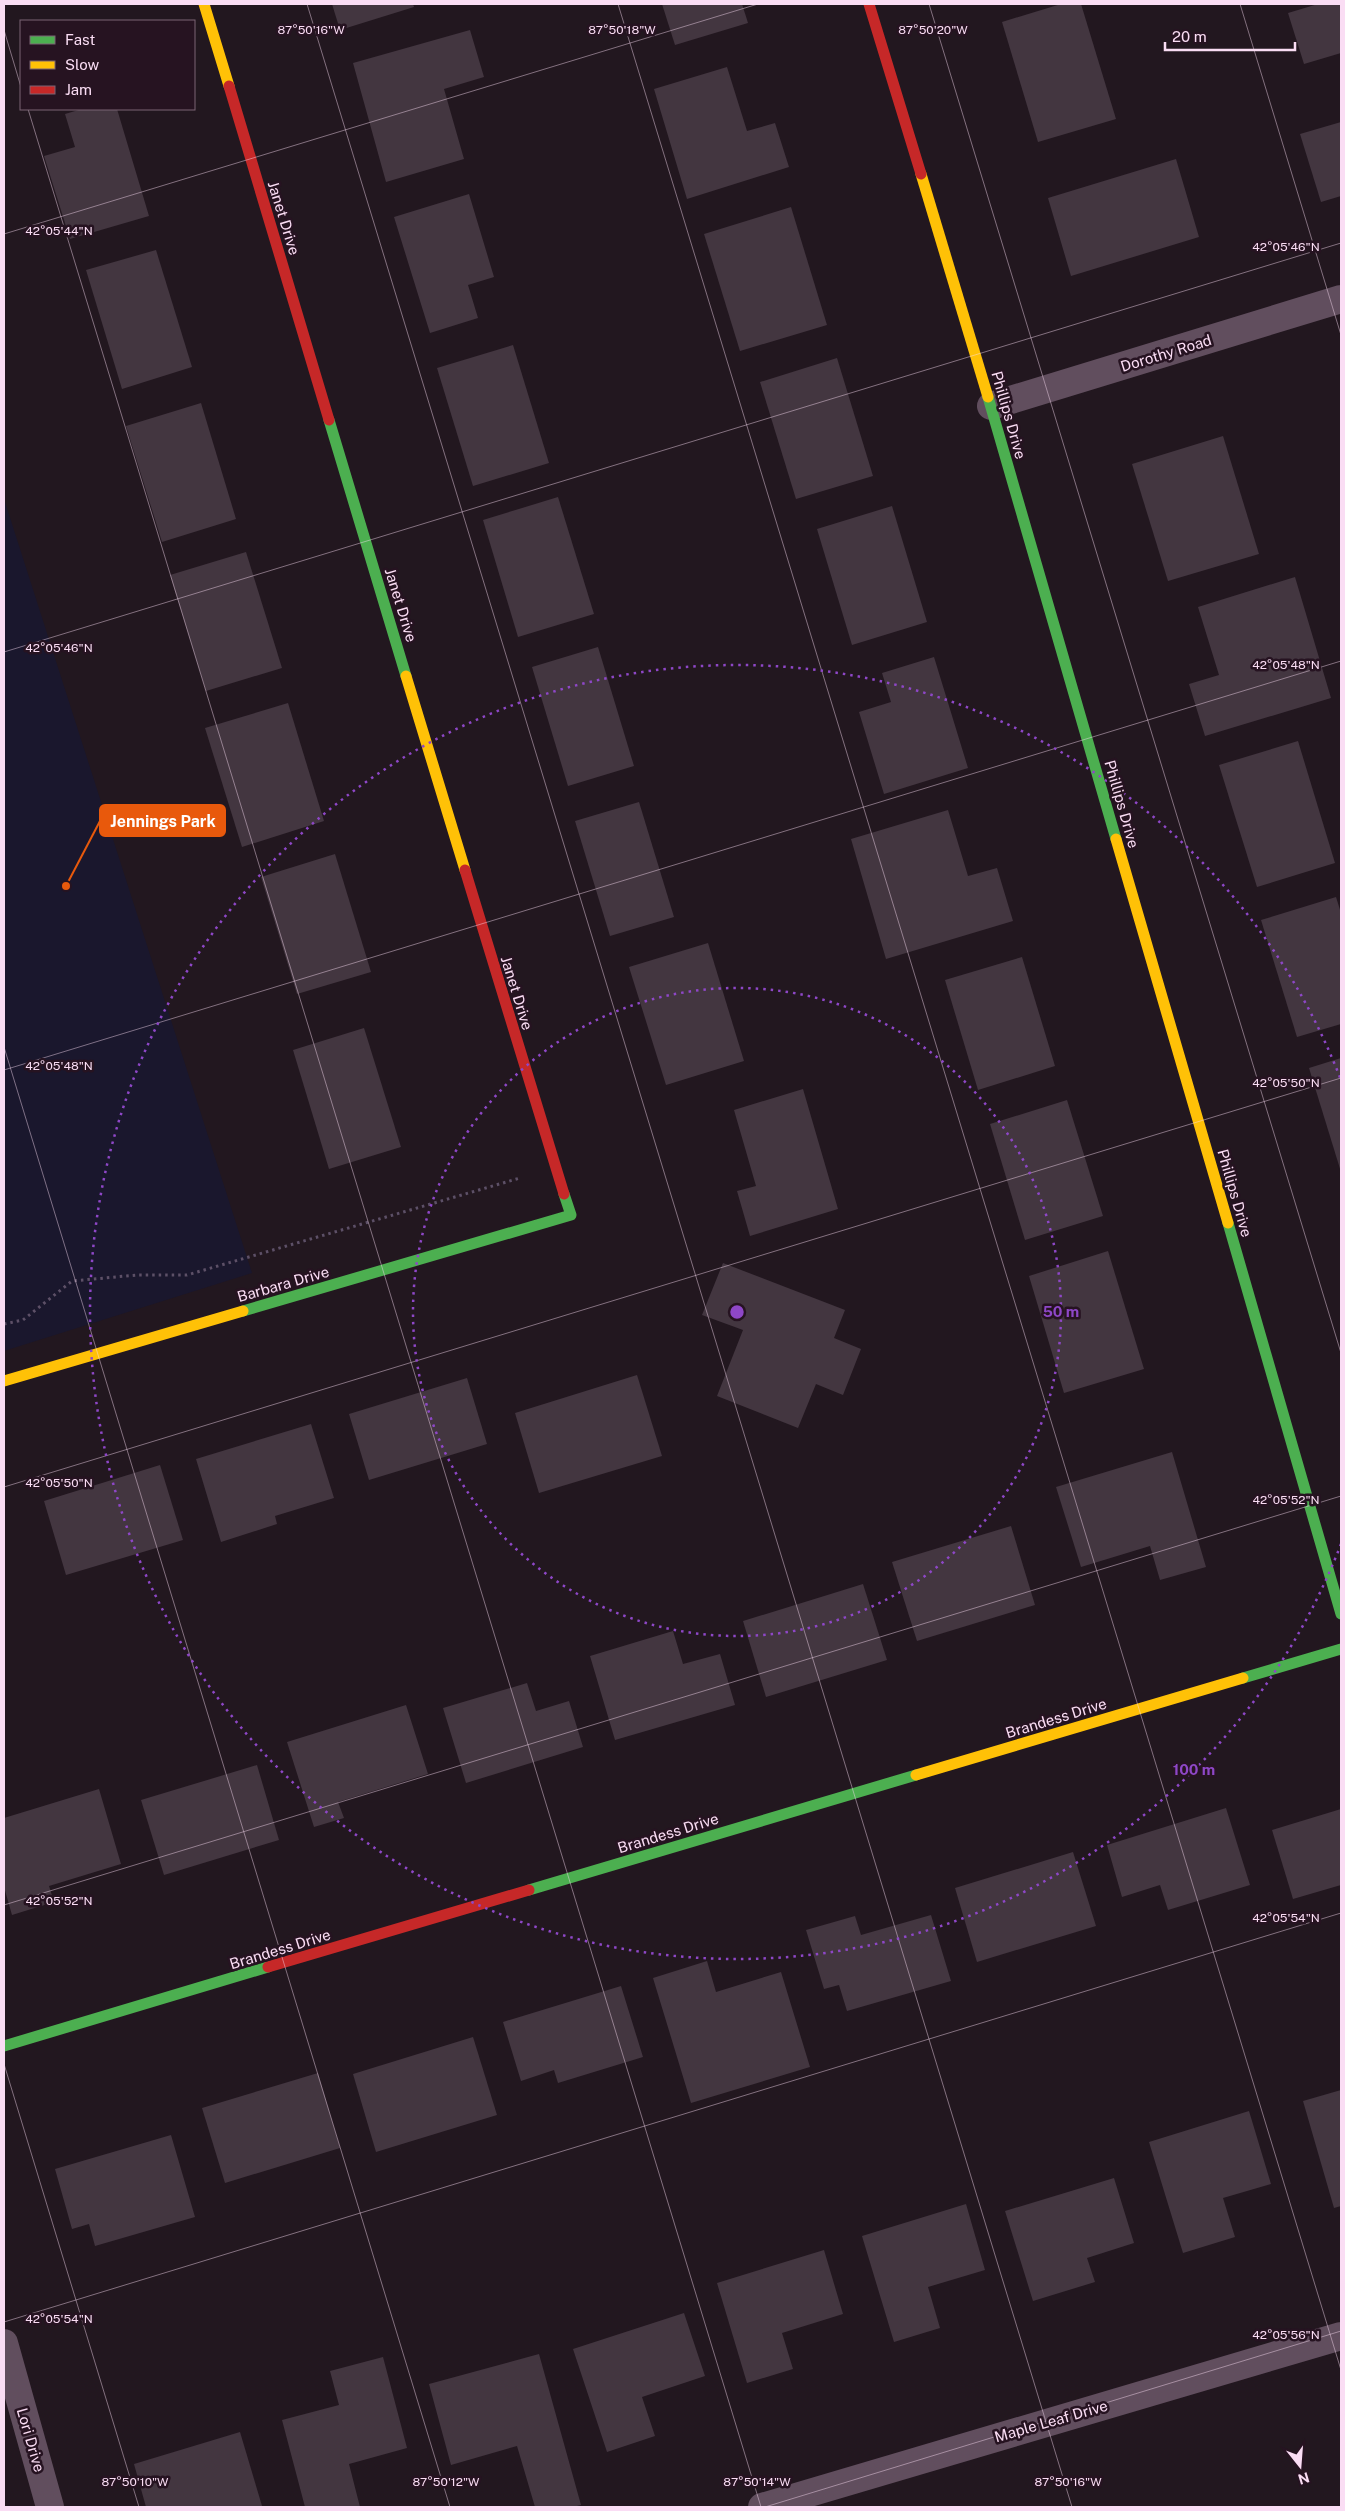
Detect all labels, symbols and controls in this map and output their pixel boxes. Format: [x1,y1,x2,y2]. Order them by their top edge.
legend [20,20,195,110]
scale bar [1165,20,1295,52]
text: 87°50'16"W [277,23,345,37]
text: 87°50'18"W [588,23,656,37]
text: 87°50'20"W [898,23,968,37]
text: 20 m [1172,28,1207,45]
text: Fast [65,31,95,48]
text: Slow [65,56,100,73]
text: Jam [65,81,92,98]
street label: Janet Drive [265,179,303,257]
text: 42°05'44"N [25,224,93,238]
text: 42°05'46"N [1252,240,1320,254]
street label: Dorothy Road [1119,331,1213,375]
street label: Phillips Drive [988,369,1030,461]
street label: Janet Drive [382,566,420,644]
text: 42°05'46"N [25,641,93,655]
text: 42°05'48"N [1252,658,1320,672]
street label: Phillips Drive [1101,758,1143,850]
callout: Jennings Park [100,805,225,836]
text: Jennings Park [110,812,216,831]
street label: Janet Drive [498,954,536,1032]
text: 42°05'48"N [25,1059,93,1073]
text: 42°05'50"N [1252,1076,1320,1090]
street label: Phillips Drive [1214,1147,1256,1239]
street label: Barbara Drive [235,1263,331,1305]
centre of rings [728,1303,746,1321]
text: 50 m [1043,1303,1079,1320]
text: 42°05'50"N [25,1476,93,1490]
text: 42°05'52"N [1252,1493,1320,1507]
street label: Brandess Drive [1003,1695,1109,1741]
text: 100 m [1173,1761,1215,1778]
street label: Brandess Drive [615,1810,721,1856]
text: 42°05'52"N [25,1894,93,1908]
text: 42°05'54"N [1252,1911,1320,1925]
street label: Brandess Drive [227,1926,333,1972]
text: 42°05'54"N [25,2312,93,2326]
text: 42°05'56"N [1252,2328,1320,2342]
street label: Maple Leaf Drive [992,2397,1110,2445]
street label: Lori Drive [14,2406,48,2474]
north arrow [1275,2441,1325,2491]
text: N [1296,2469,1311,2488]
text: 87°50'10"W [101,2475,169,2489]
text: 87°50'12"W [413,2475,480,2489]
text: 87°50'14"W [723,2475,791,2489]
text: 87°50'16"W [1034,2475,1102,2489]

